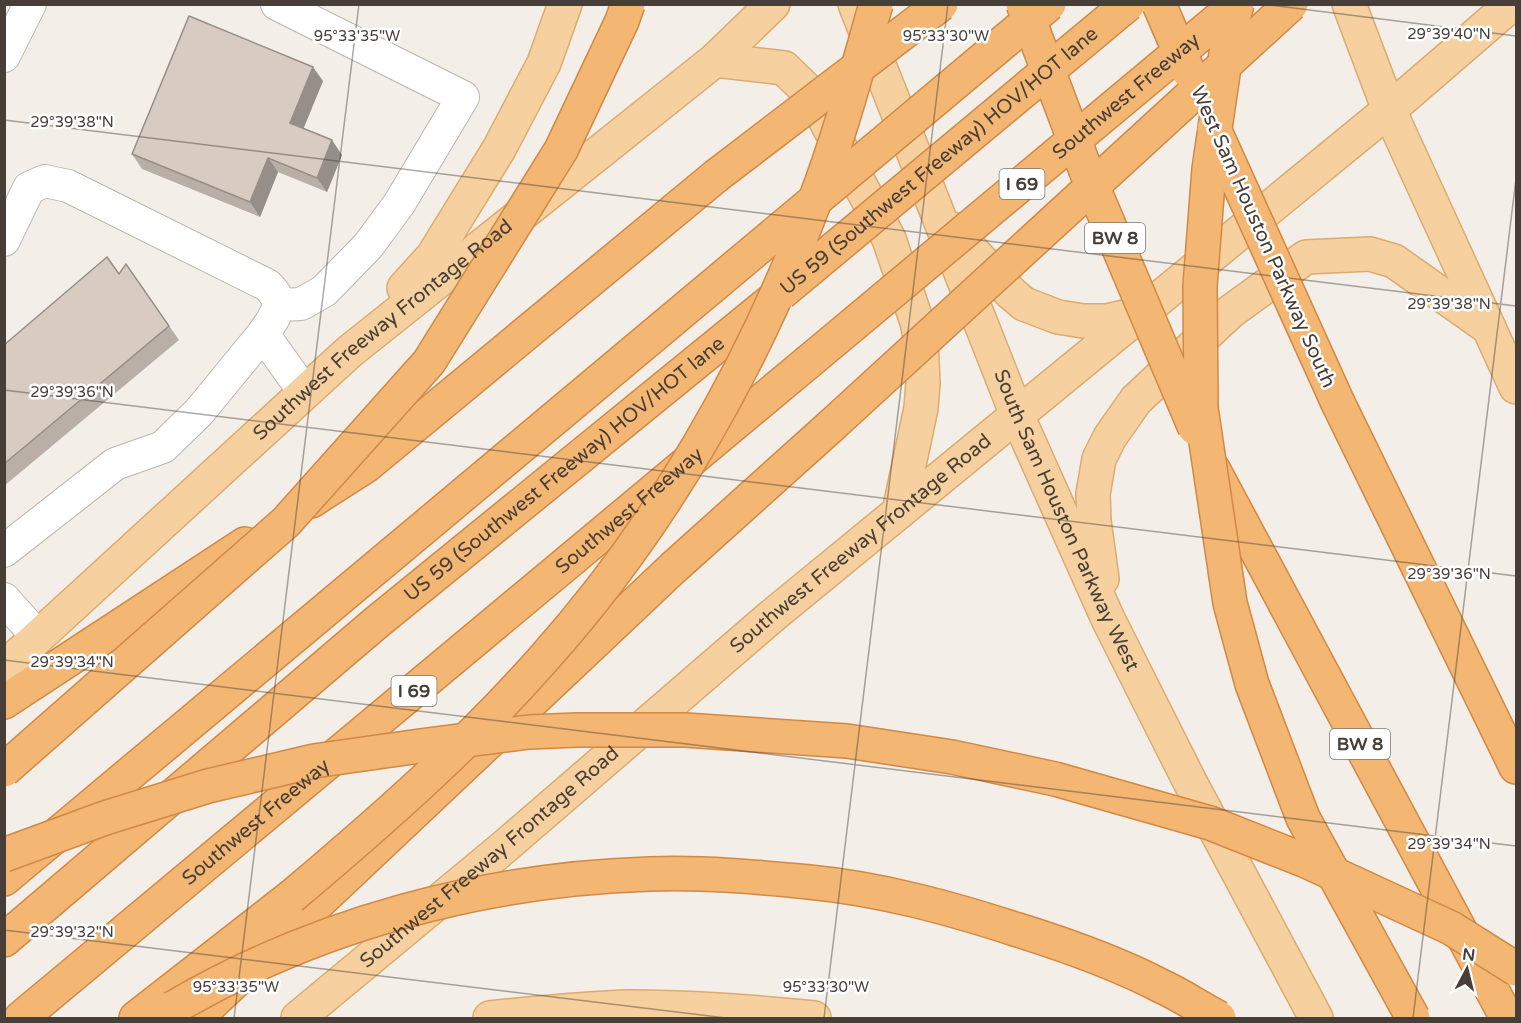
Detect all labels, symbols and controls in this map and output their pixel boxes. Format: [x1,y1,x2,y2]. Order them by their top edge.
street label: US 59 (Southwest Freeway) HOV/HOT lane [776,22,1103,300]
text: 29°39'40"N [1407,25,1491,43]
text: 95°33'35"W [314,27,400,45]
text: 95°33'30"W [903,27,989,45]
street label: Southwest Freeway [1048,28,1205,165]
street label: West Sam Houston Parkway South [1185,82,1341,392]
text: 29°39'38"N [30,113,114,131]
road number: I 69 [1000,169,1044,199]
street label: Southwest Freeway Frontage Road [248,214,517,446]
road number: BW 8 [1085,223,1145,253]
text: 29°39'38"N [1407,295,1491,313]
street label: US 59 (Southwest Freeway) HOV/HOT lane [399,333,729,607]
street label: South Sam Houston Parkway West [988,366,1144,675]
text: 29°39'36"N [30,383,114,401]
street label: Southwest Freeway Frontage Road [725,429,996,659]
street label: Southwest Freeway [551,442,707,580]
text: 29°39'36"N [1407,565,1491,583]
text: 29°39'34"N [30,653,114,671]
road number: I 69 [392,676,436,706]
road number: BW 8 [1330,729,1390,759]
street label: Southwest Freeway Frontage Road [355,741,624,973]
street label: Southwest Freeway [177,754,335,890]
text: 29°39'34"N [1407,835,1491,853]
text: 29°39'32"N [30,923,114,941]
north arrow [1437,939,1497,999]
text: N [1461,944,1476,966]
text: 95°33'35"W [193,978,279,996]
text: 95°33'30"W [783,978,869,996]

